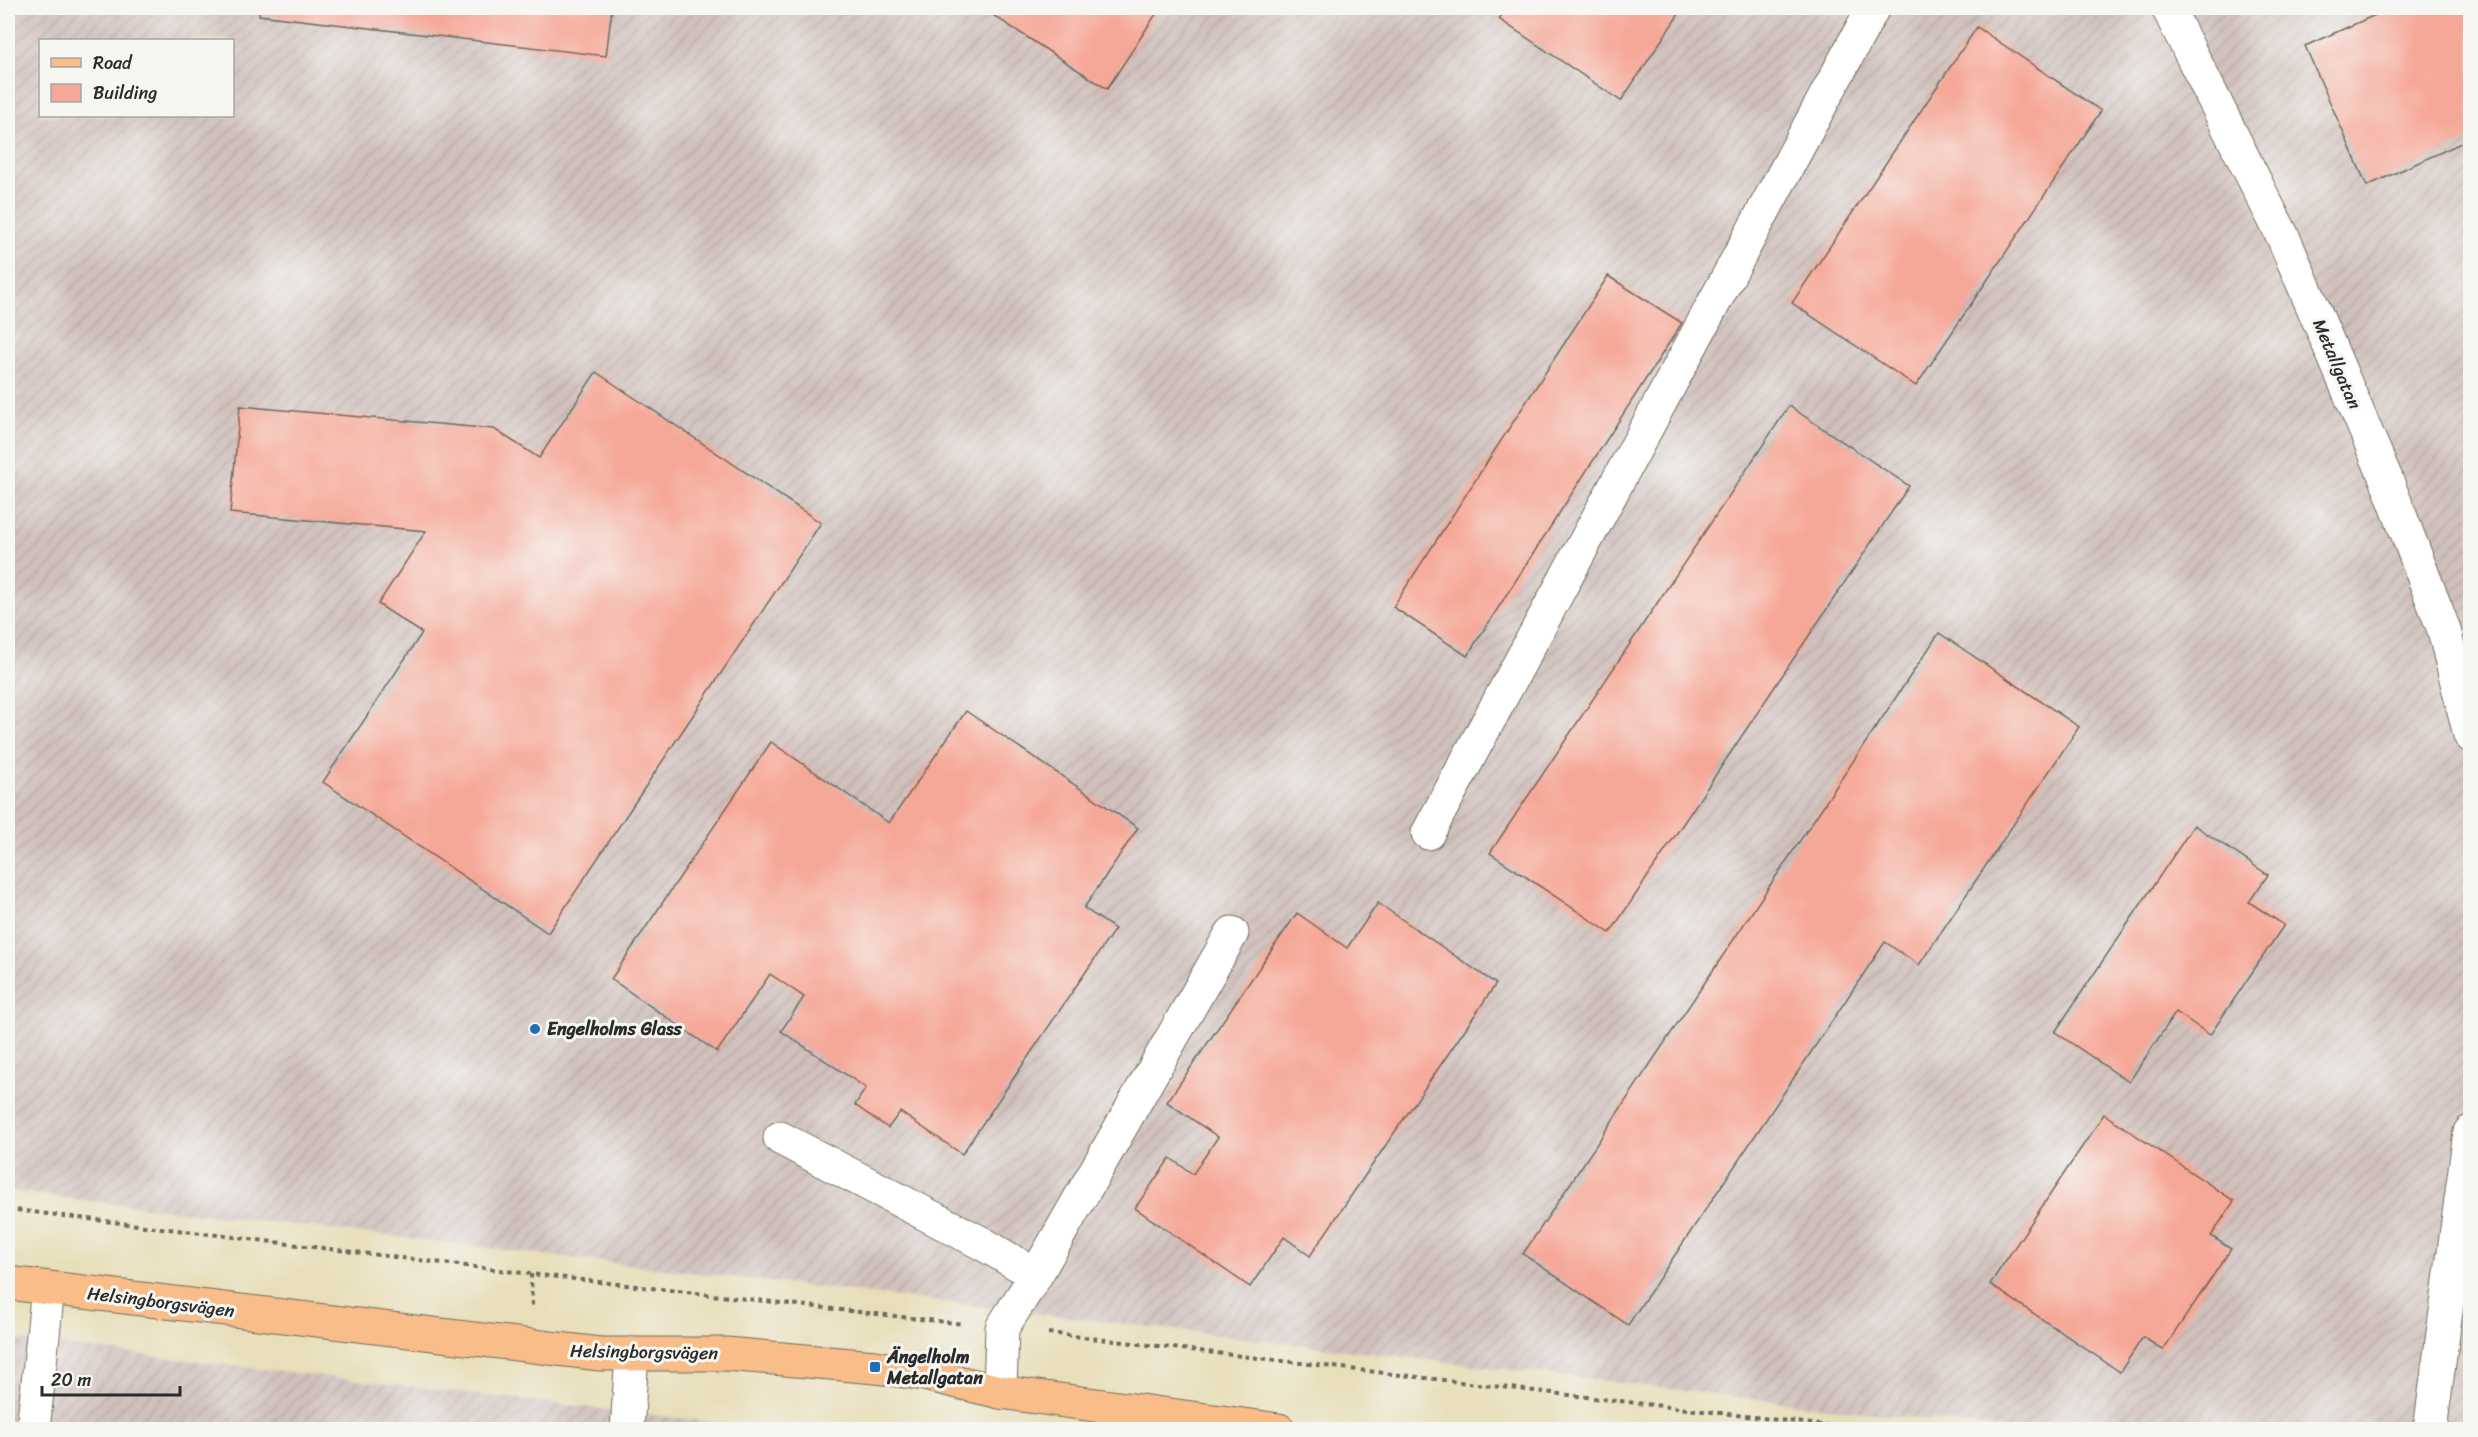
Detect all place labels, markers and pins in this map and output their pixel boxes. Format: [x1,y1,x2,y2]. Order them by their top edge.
place label: Engelholms Glass [547,1013,682,1045]
marker: Engelholms Glass [528,1022,542,1036]
place label: Ängelholm Metallgatan [886,1341,983,1394]
marker: Ängelholm Metallgatan [868,1360,882,1374]

